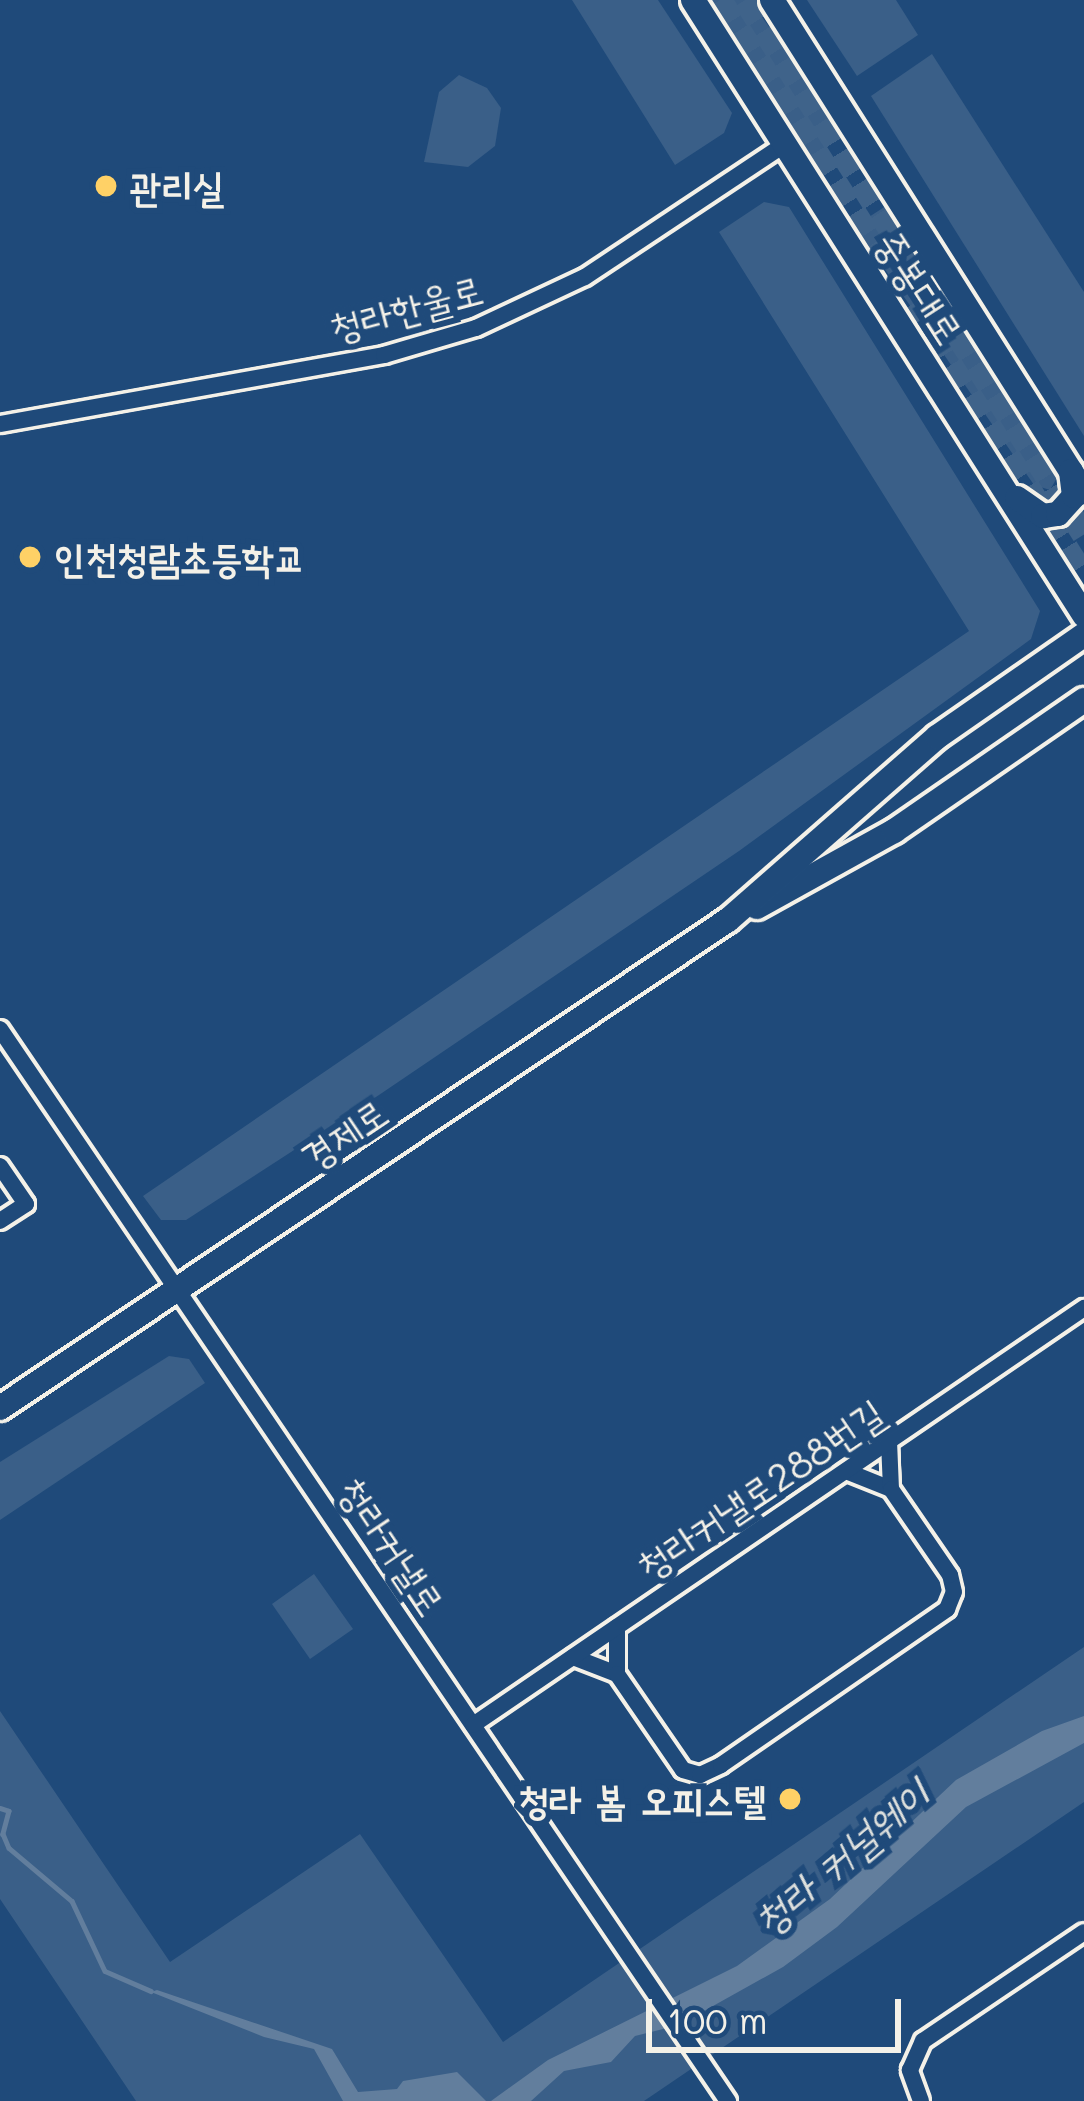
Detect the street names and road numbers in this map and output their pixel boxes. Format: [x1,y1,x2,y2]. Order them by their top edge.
street label: 중봉대로 [866,222,974,352]
street label: 청라한울로 [324,265,488,351]
street label: 경제로 [292,1088,396,1180]
street label: 청라커낼로288번길 [627,1389,893,1589]
street label: 청라커낼로 [329,1468,455,1624]

